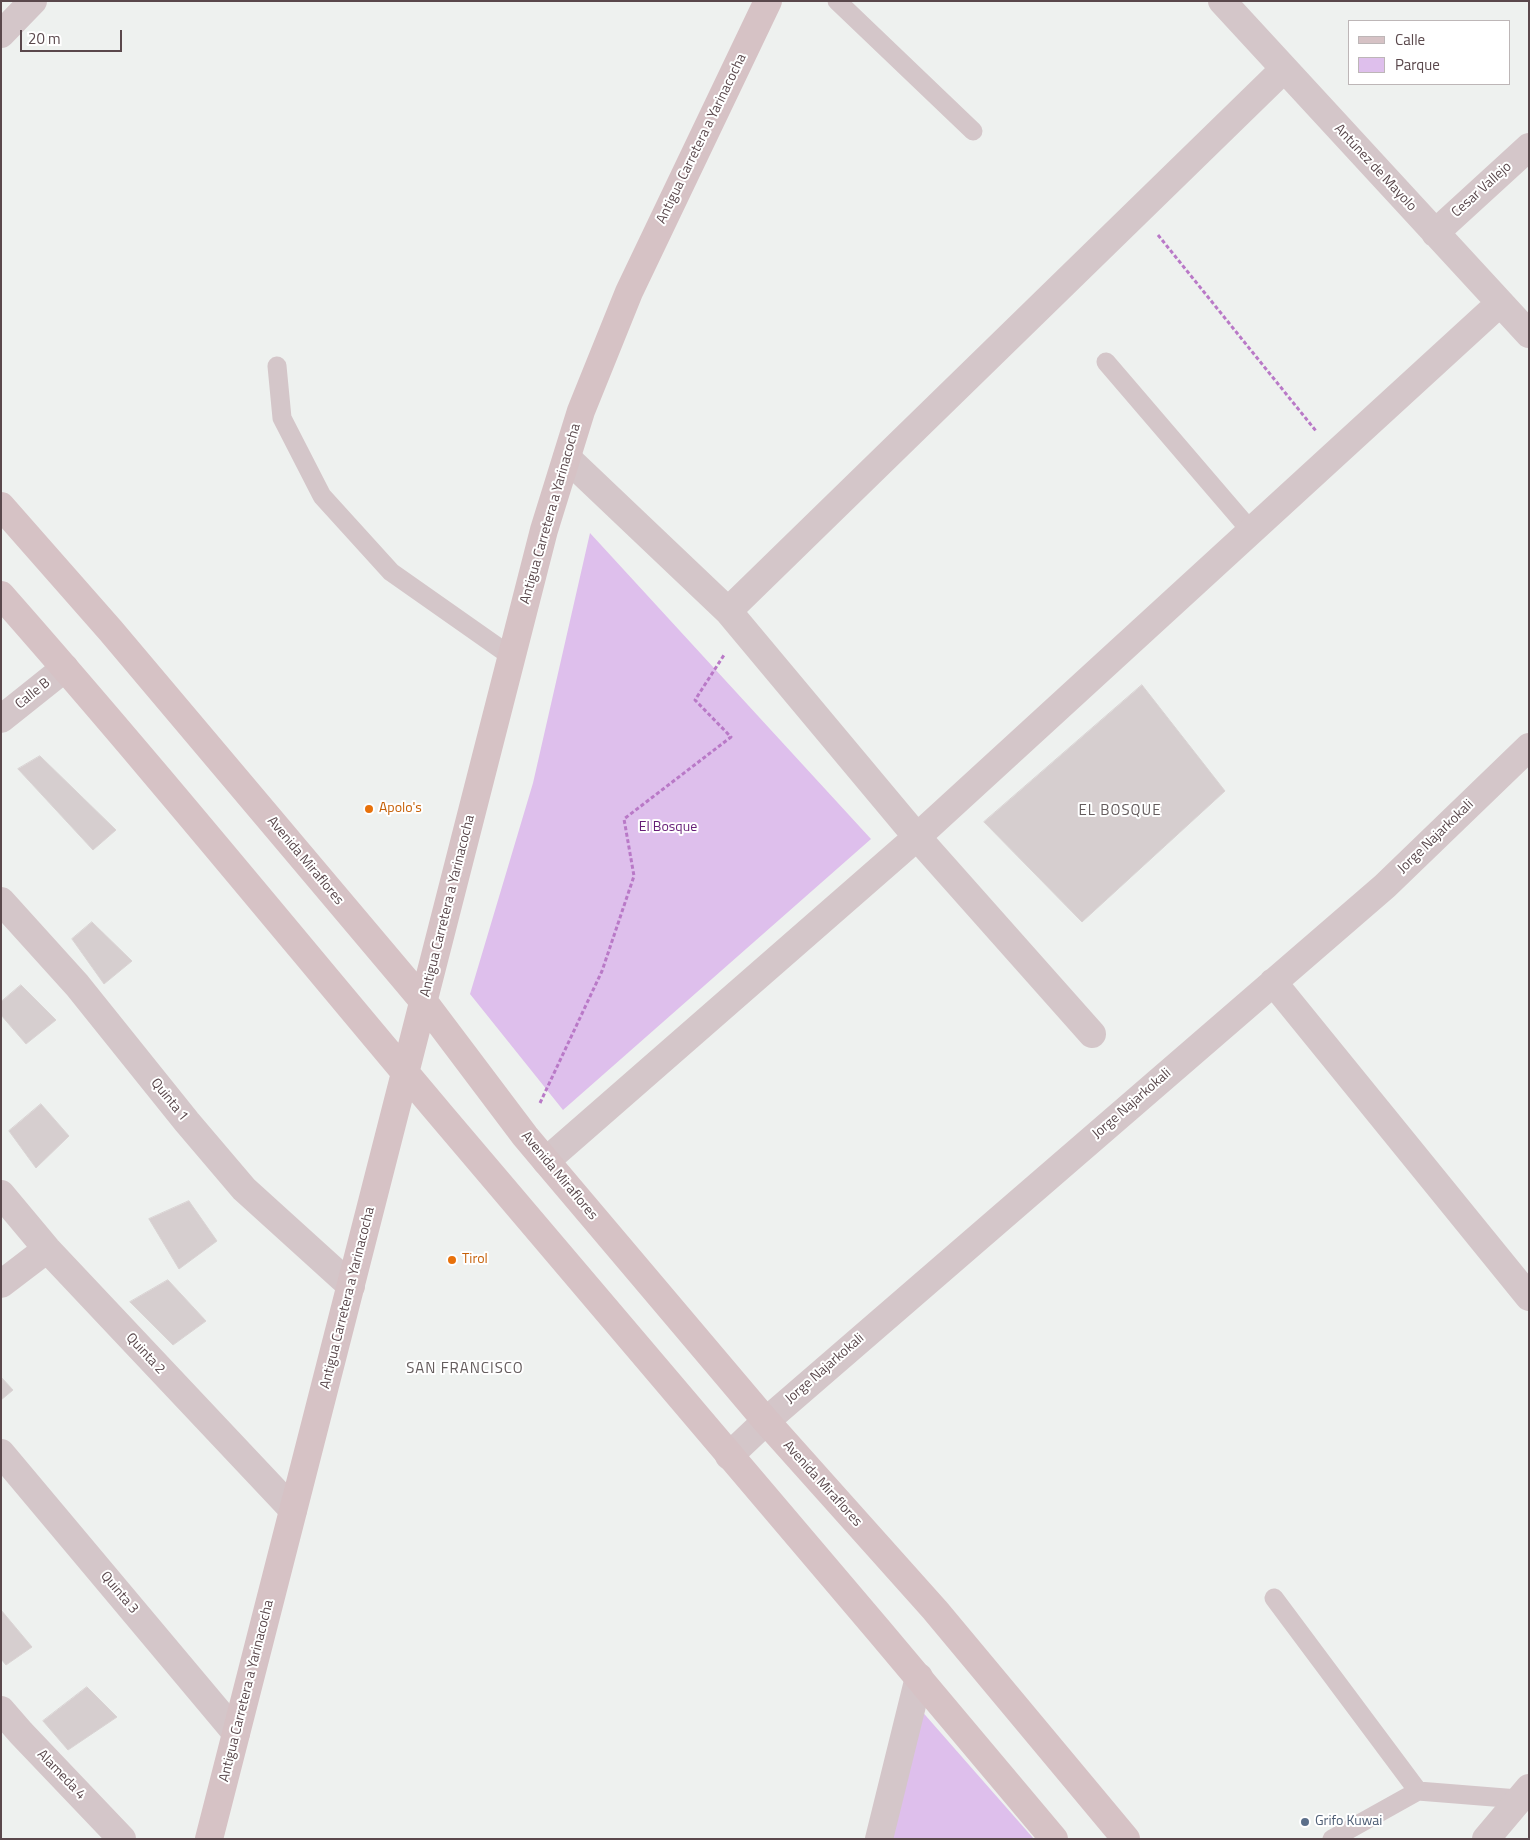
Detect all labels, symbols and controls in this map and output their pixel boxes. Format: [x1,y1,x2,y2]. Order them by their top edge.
scale bar [22,20,125,52]
legend [1348,20,1510,85]
text: 20 m [28,27,61,50]
text: Calle [1395,28,1425,51]
street label: Antigua Carretera a Yarinacocha [653,51,751,227]
text: Parque [1395,53,1440,76]
street label: Antúnez de Mayolo [1330,121,1420,215]
street label: Cesar Vallejo [1449,159,1515,221]
street label: Antigua Carretera a Yarinacocha [517,422,585,606]
street label: Calle B [12,675,54,713]
street label: Jorge Najarkokali [1395,797,1477,877]
place label: Apolo's [379,801,422,817]
district label: EL BOSQUE [1077,802,1163,820]
marker: Apolo's [363,803,375,815]
street label: Avenida Miraflores [263,813,347,909]
street label: Antigua Carretera a Yarinacocha [417,813,479,999]
park label: El Bosque [639,820,697,836]
street label: Jorge Najarkokali [1089,1065,1175,1143]
street label: Quinta 1 [147,1075,191,1125]
street label: Avenida Miraflores [517,1128,601,1224]
street label: Antigua Carretera a Yarinacocha [317,1205,379,1391]
place label: Tirol [462,1252,488,1268]
marker: Tirol [446,1254,458,1266]
street label: Quinta 2 [122,1330,168,1378]
street label: Jorge Najarkokali [782,1330,868,1408]
district label: SAN FRANCISCO [405,1360,525,1378]
street label: Avenida Miraflores [779,1437,865,1531]
street label: Quinta 3 [96,1568,142,1618]
street label: Antigua Carretera a Yarinacocha [216,1598,278,1784]
street label: Alameda 4 [33,1747,89,1803]
place label: Grifo Kuwai [1315,1814,1382,1830]
marker: Grifo Kuwai [1299,1816,1311,1828]

